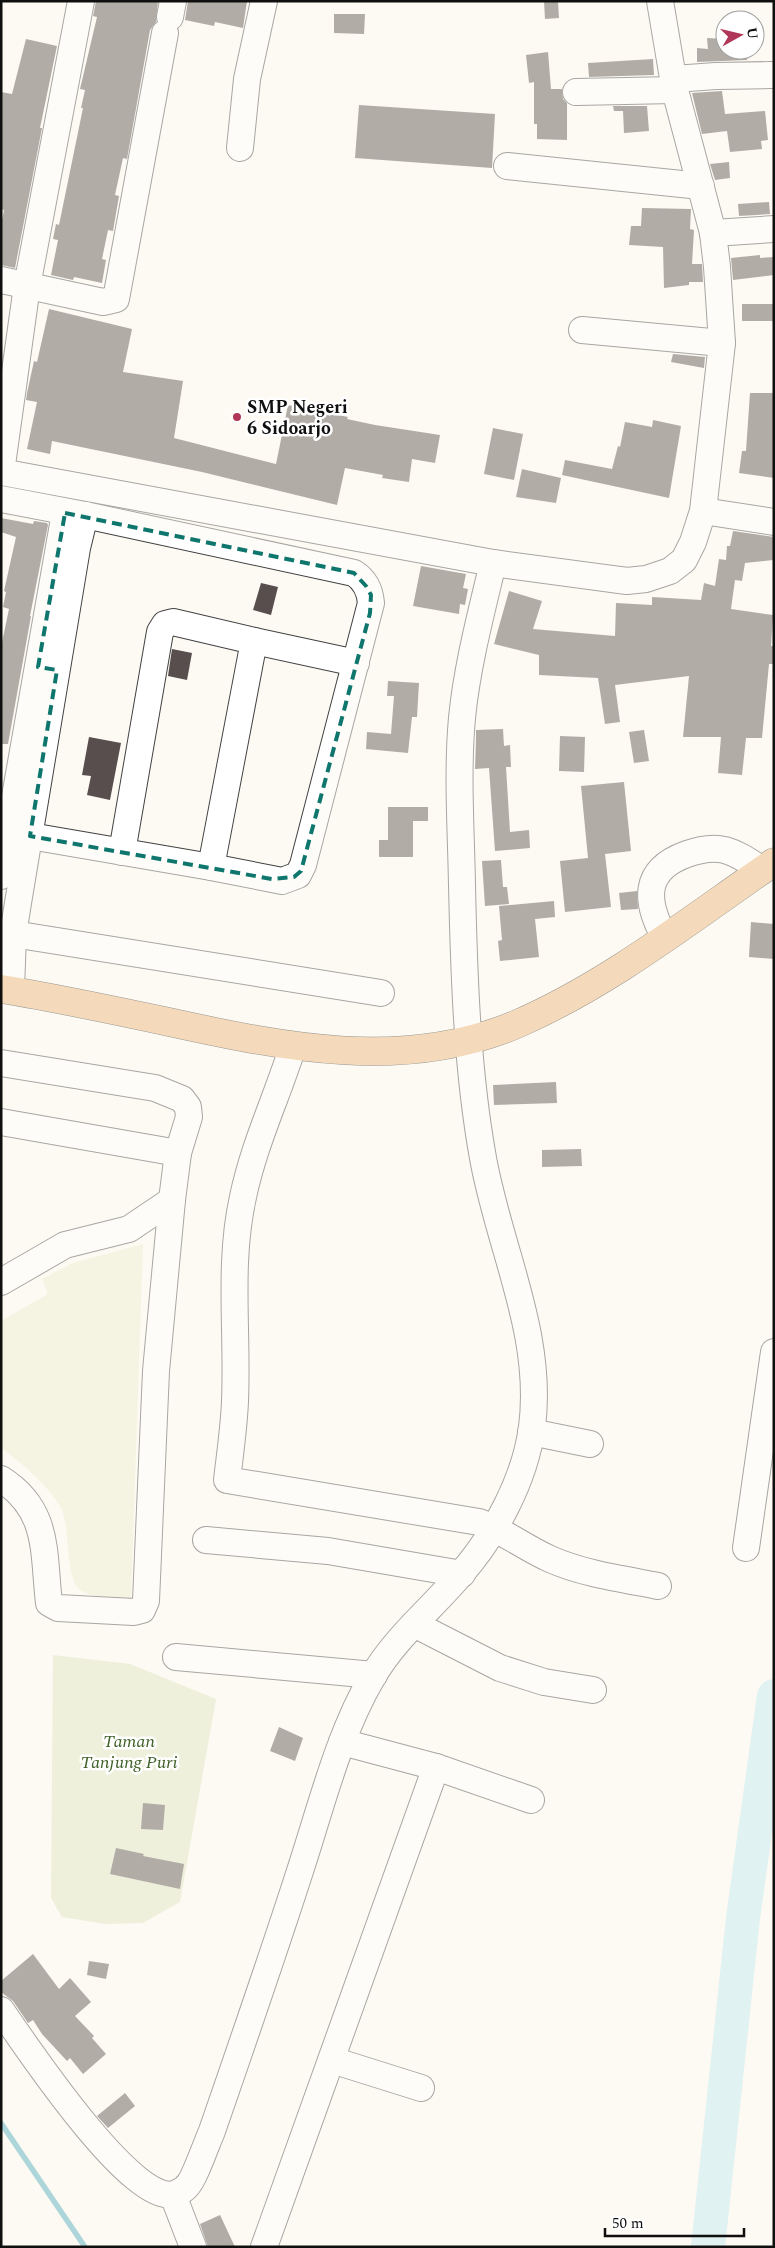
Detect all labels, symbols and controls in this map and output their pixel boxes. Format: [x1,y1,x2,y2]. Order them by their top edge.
north arrow [715,10,765,60]
text: U [741,26,764,41]
place label: SMP Negeri 6 Sidoarjo [247,394,348,442]
marker: SMP Negeri 6 Sidoarjo [231,411,243,423]
park label: Taman Tanjung Puri [80,1728,178,1776]
scale bar [605,2206,744,2238]
text: 50 m [612,2212,644,2235]

